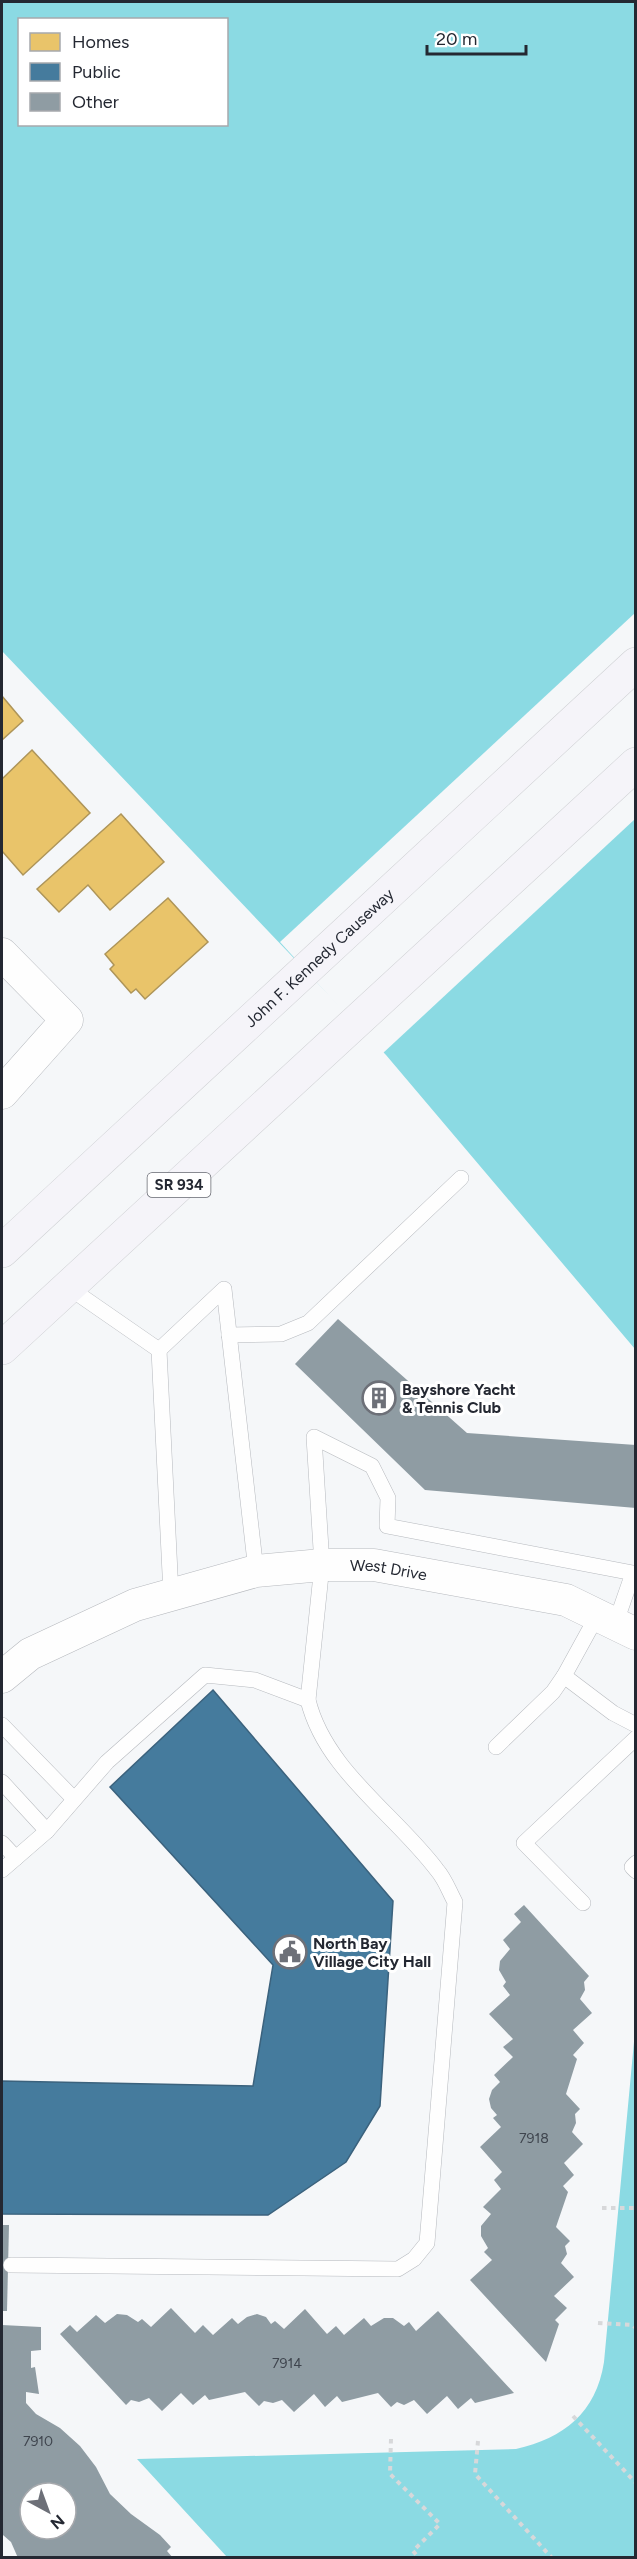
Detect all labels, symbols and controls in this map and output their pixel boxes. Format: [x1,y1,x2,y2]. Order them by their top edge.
legend [18,18,228,126]
scale bar [427,18,526,56]
text: 20 m [436,28,477,50]
text: Homes [72,31,130,53]
text: Public [72,61,121,83]
text: Other [72,91,119,113]
street label: John F. Kennedy Causeway [241,884,398,1031]
road number: SR 934 [148,1173,210,1197]
building icon: Bayshore Yacht & Tennis Club [361,1380,397,1416]
place label: Bayshore Yacht & Tennis Club [402,1380,516,1417]
street label: West Drive [350,1556,429,1584]
public building icon: North Bay Village City Hall [272,1934,308,1970]
place label: North Bay Village City Hall [313,1934,431,1971]
house number: 7918 [519,2130,549,2147]
house number: 7914 [272,2355,302,2372]
house number: 7910 [23,2433,53,2450]
north arrow [18,2481,78,2541]
text: N [47,2511,68,2533]

